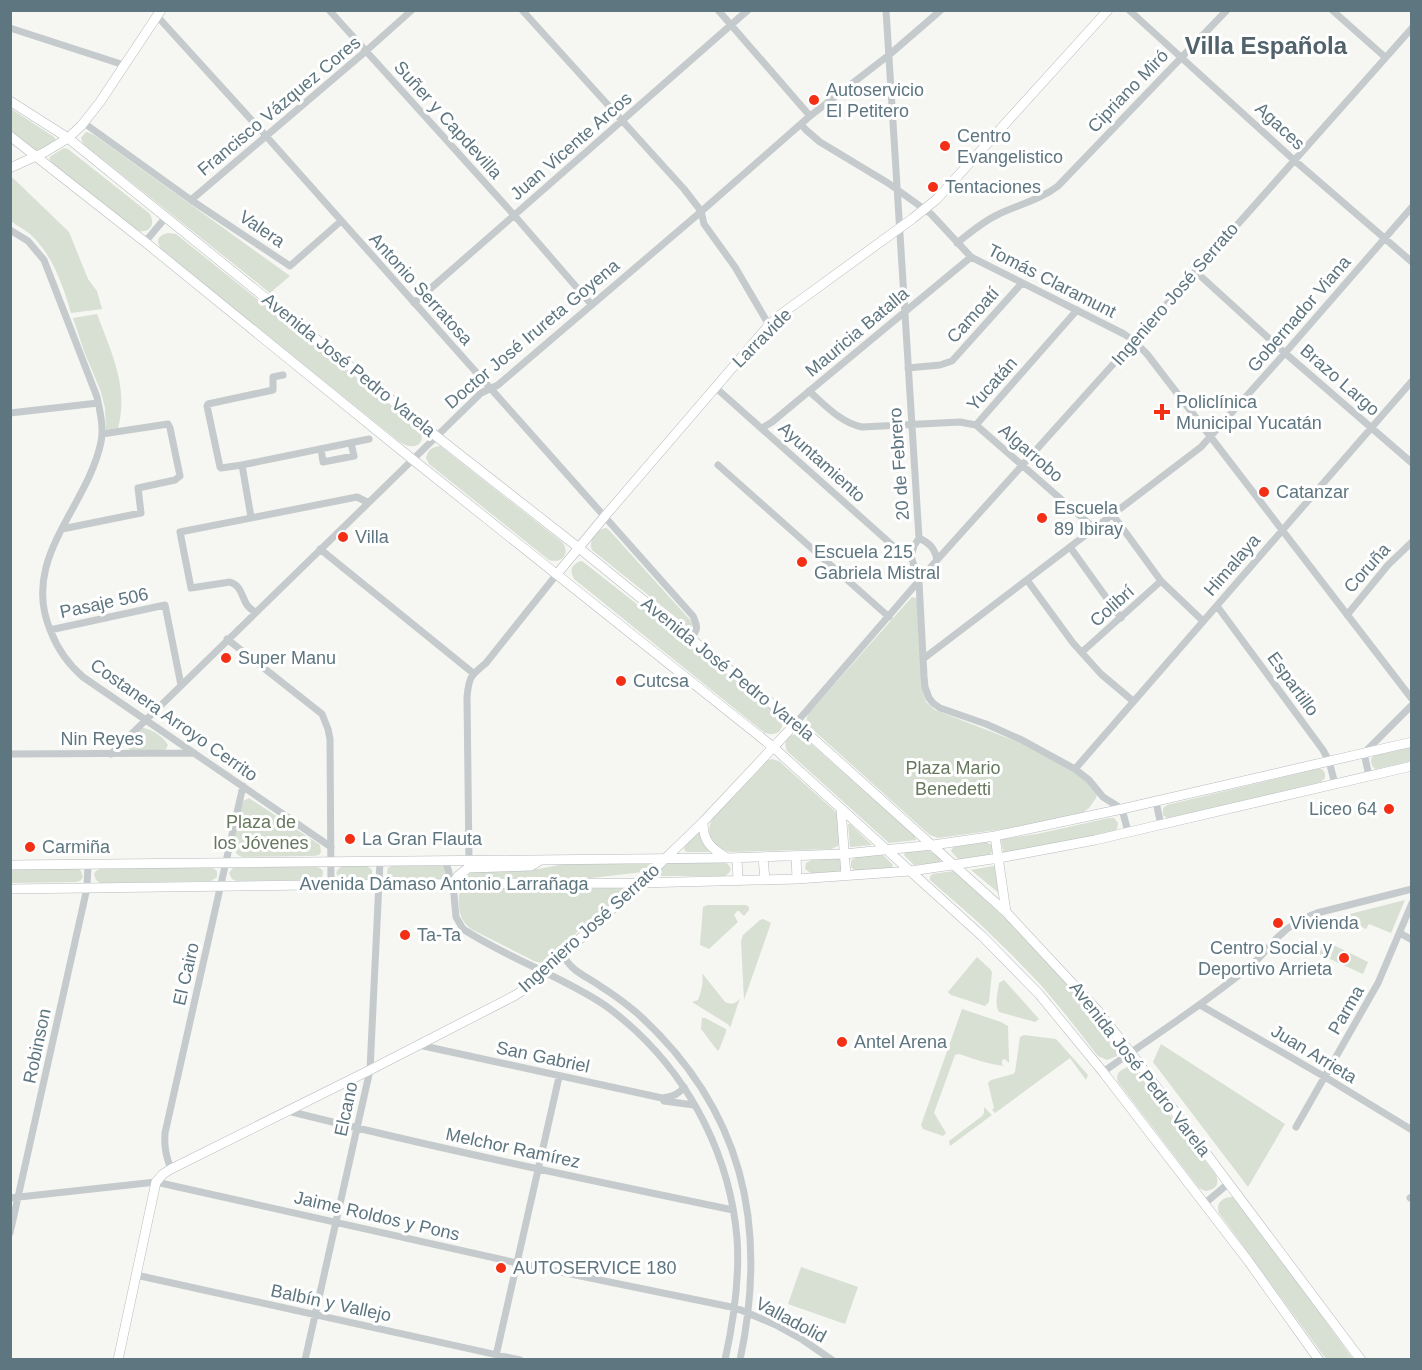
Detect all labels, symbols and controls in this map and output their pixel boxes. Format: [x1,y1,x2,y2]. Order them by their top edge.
street label: Francisco Vázquez Cores [194,32,364,180]
district label: Villa Española [1185,32,1348,59]
street label: Cipriano Miró [1084,46,1172,136]
street label: Suñer y Capdevilla [390,57,507,184]
place label: Autoservicio El Petitero [826,80,924,121]
street label: Juan Vicente Arcos [506,88,636,204]
marker: Autoservicio El Petitero [807,93,821,107]
street label: Agaces [1251,98,1309,154]
place label: Centro Evangelistico [957,126,1063,167]
marker: Centro Evangelistico [938,139,952,153]
place label: Tentaciones [945,177,1041,197]
marker: Tentaciones [926,180,940,194]
street label: Valera [235,207,289,252]
street label: Ingeniero José Serrato [1108,219,1242,369]
street label: Antonio Serratosa [365,229,477,350]
street label: Tomás Claramunt [985,240,1119,322]
street label: Gobernador Viana [1243,251,1355,376]
street label: Doctor José Irureta Goyena [441,255,624,413]
street label: Mauricia Batalla [802,283,913,381]
street label: Camoatí [943,283,1003,347]
street label: Avenida José Pedro Varela [259,289,440,442]
street label: Larravide [728,304,796,372]
street label: Brazo Largo [1296,340,1384,420]
street label: Yucatán [963,353,1021,415]
place label: Policlínica Municipal Yucatán [1176,392,1322,433]
marker: Policlínica Municipal Yucatán [1153,403,1171,421]
street label: 20 de Febrero [885,407,913,521]
street label: Ayuntamiento [775,418,869,506]
street label: Algarrobo [995,420,1067,486]
place label: Catanzar [1276,482,1349,502]
marker: Catanzar [1257,485,1271,499]
place label: Escuela 89 Ibiray [1054,498,1123,539]
marker: Escuela 89 Ibiray [1035,511,1049,525]
place label: Villa [355,527,390,547]
street label: Himalaya [1200,529,1265,600]
marker: Villa [336,530,350,544]
street label: Coruña [1340,539,1395,597]
place label: Escuela 215 Gabriela Mistral [814,542,940,583]
marker: Escuela 215 Gabriela Mistral [795,555,809,569]
street label: Colibrí [1086,581,1138,631]
street label: Pasaje 506 [58,584,150,622]
street label: Avenida José Pedro Varela [638,593,819,746]
place label: Super Manu [238,648,336,668]
street label: Espartillo [1263,648,1323,720]
marker: Super Manu [219,651,233,665]
street label: Costanera Arroyo Cerrito [87,655,261,785]
place label: Cutcsa [633,671,690,691]
marker: Cutcsa [614,674,628,688]
street label: Nin Reyes [60,729,144,749]
park label: Plaza Mario Benedetti [905,758,1001,799]
place label: Liceo 64 [1309,799,1377,819]
marker: Liceo 64 [1382,802,1396,816]
park label: Plaza de los Jóvenes [213,812,309,853]
place label: La Gran Flauta [362,829,483,849]
marker: La Gran Flauta [343,832,357,846]
place label: Carmiña [42,837,111,857]
marker: Carmiña [23,840,37,854]
street label: Ingeniero José Serrato [515,860,663,996]
street label: Avenida Dámaso Antonio Larrañaga [300,874,589,894]
place label: Vivienda [1290,913,1360,933]
marker: Vivienda [1271,916,1285,930]
place label: Ta-Ta [417,925,462,945]
marker: Ta-Ta [398,928,412,942]
place label: Centro Social y Deportivo Arrieta [1198,938,1333,979]
street label: El Cairo [169,941,203,1007]
marker: Centro Social y Deportivo Arrieta [1337,951,1351,965]
street label: Avenida José Pedro Varela [1065,978,1215,1161]
street label: Parma [1324,981,1368,1038]
street label: Robinson [19,1007,55,1085]
street label: Juan Arrieta [1268,1021,1361,1088]
place label: Antel Arena [854,1032,948,1052]
marker: Antel Arena [835,1035,849,1049]
street label: San Gabriel [494,1037,592,1077]
street label: Elcano [330,1080,362,1138]
street label: Melchor Ramírez [444,1124,582,1172]
street label: Jaime Roldos y Pons [292,1187,462,1245]
place label: AUTOSERVICE 180 [513,1258,676,1278]
marker: AUTOSERVICE 180 [494,1261,508,1275]
street label: Balbín y Vallejo [269,1280,393,1326]
street label: Valladolid [752,1293,830,1347]

